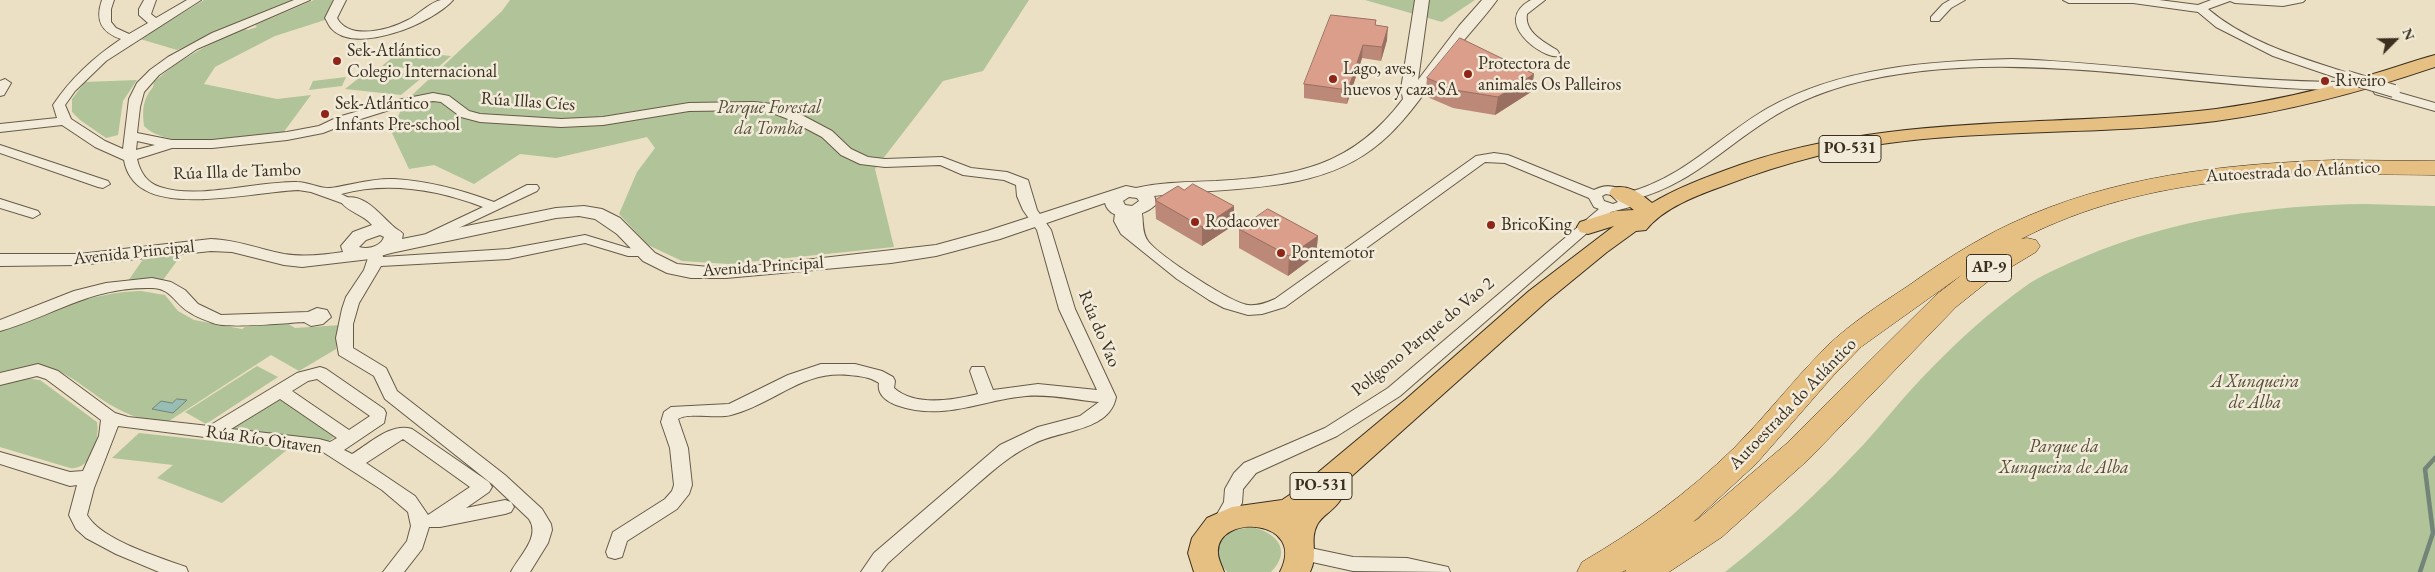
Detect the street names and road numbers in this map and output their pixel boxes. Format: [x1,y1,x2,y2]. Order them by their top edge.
street label: Rúa Illas Cíes [480,88,576,116]
road number: PO-531 [1819,136,1881,162]
street label: Autoestrada do Atlántico [2205,157,2381,187]
street label: Rúa Illa de Tambo [173,159,301,185]
street label: Avenida Principal [72,236,196,270]
street label: Avenida Principal [702,252,824,282]
road number: AP-9 [1966,254,2012,282]
street label: Polígono Parque do Vao 2 [1347,273,1499,401]
street label: Rúa do Vao [1073,287,1125,371]
street label: Autoestrada do Atlántico [1725,334,1861,474]
street label: Rúa Río Oitaven [204,421,324,459]
road number: PO-531 [1290,472,1352,500]

